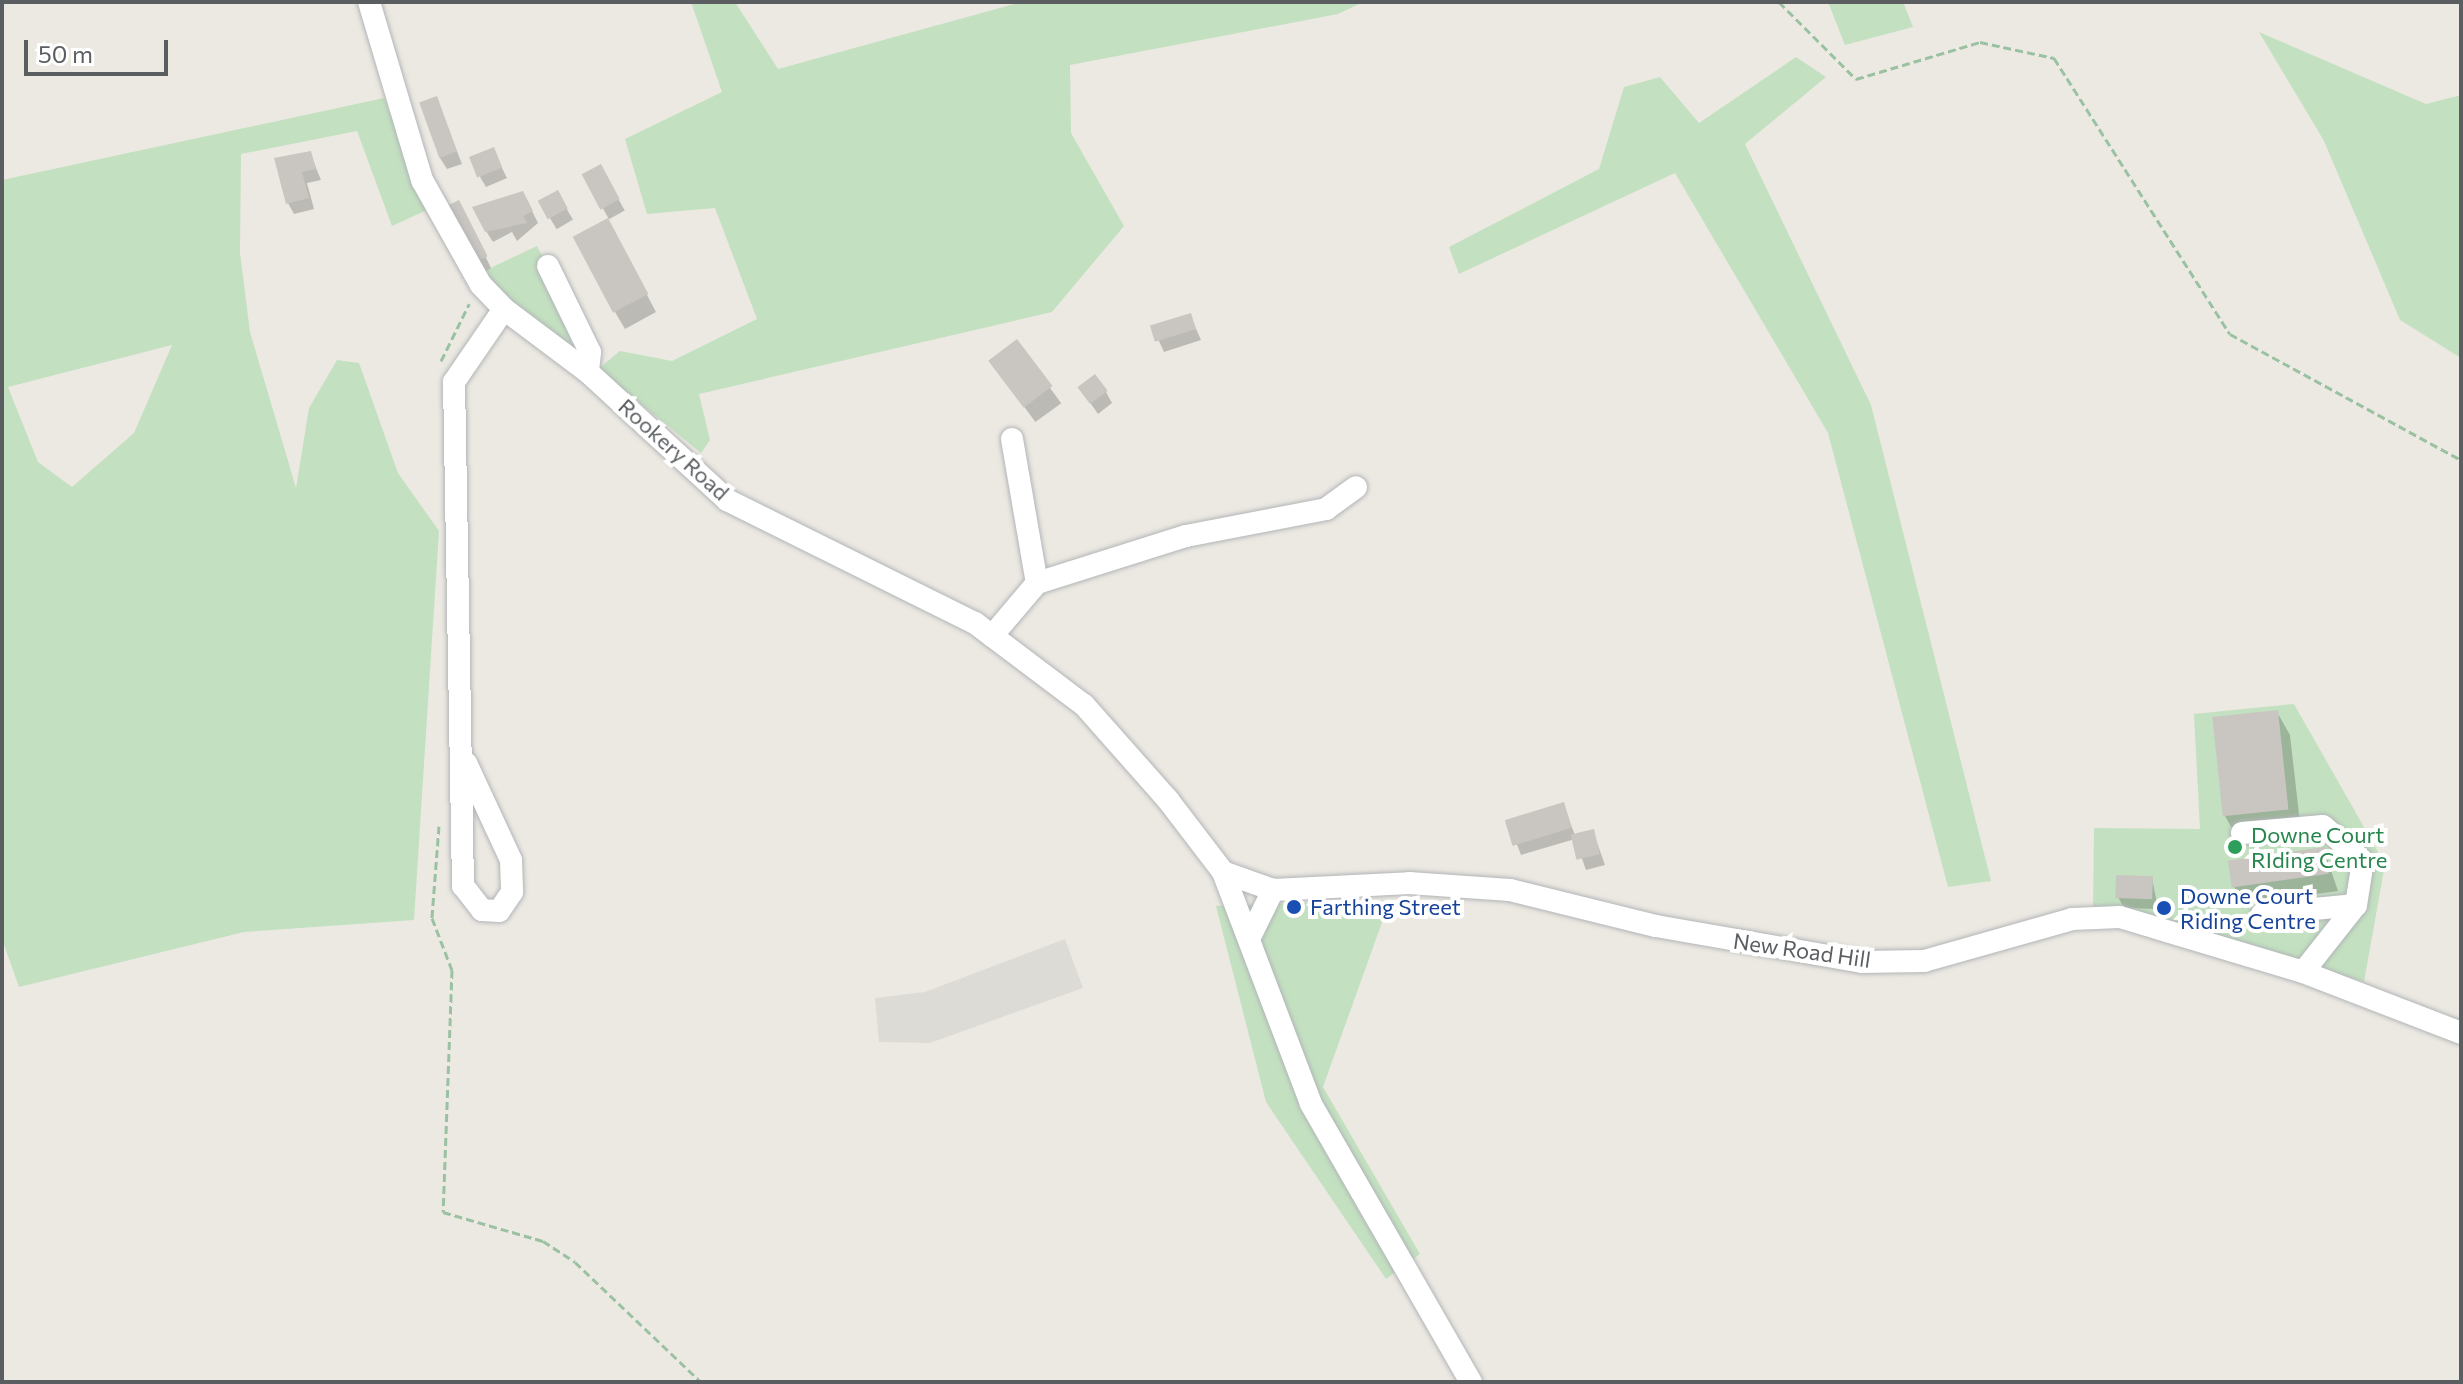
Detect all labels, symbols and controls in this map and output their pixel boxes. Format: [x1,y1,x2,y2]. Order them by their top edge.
scale bar [28,24,172,74]
text: 50 m [38,39,93,68]
street label: Rookery Road [613,393,735,505]
place label: Downe Court RIding Centre [2251,821,2387,872]
marker: Downe Court RIding Centre [2226,838,2244,856]
place label: Downe Court Riding Centre [2180,882,2316,934]
place label: Farthing Street [1310,894,1461,920]
marker: Farthing Street [1285,898,1303,916]
marker: Downe Court Riding Centre [2155,899,2173,917]
street label: New Road Hill [1732,927,1872,973]

